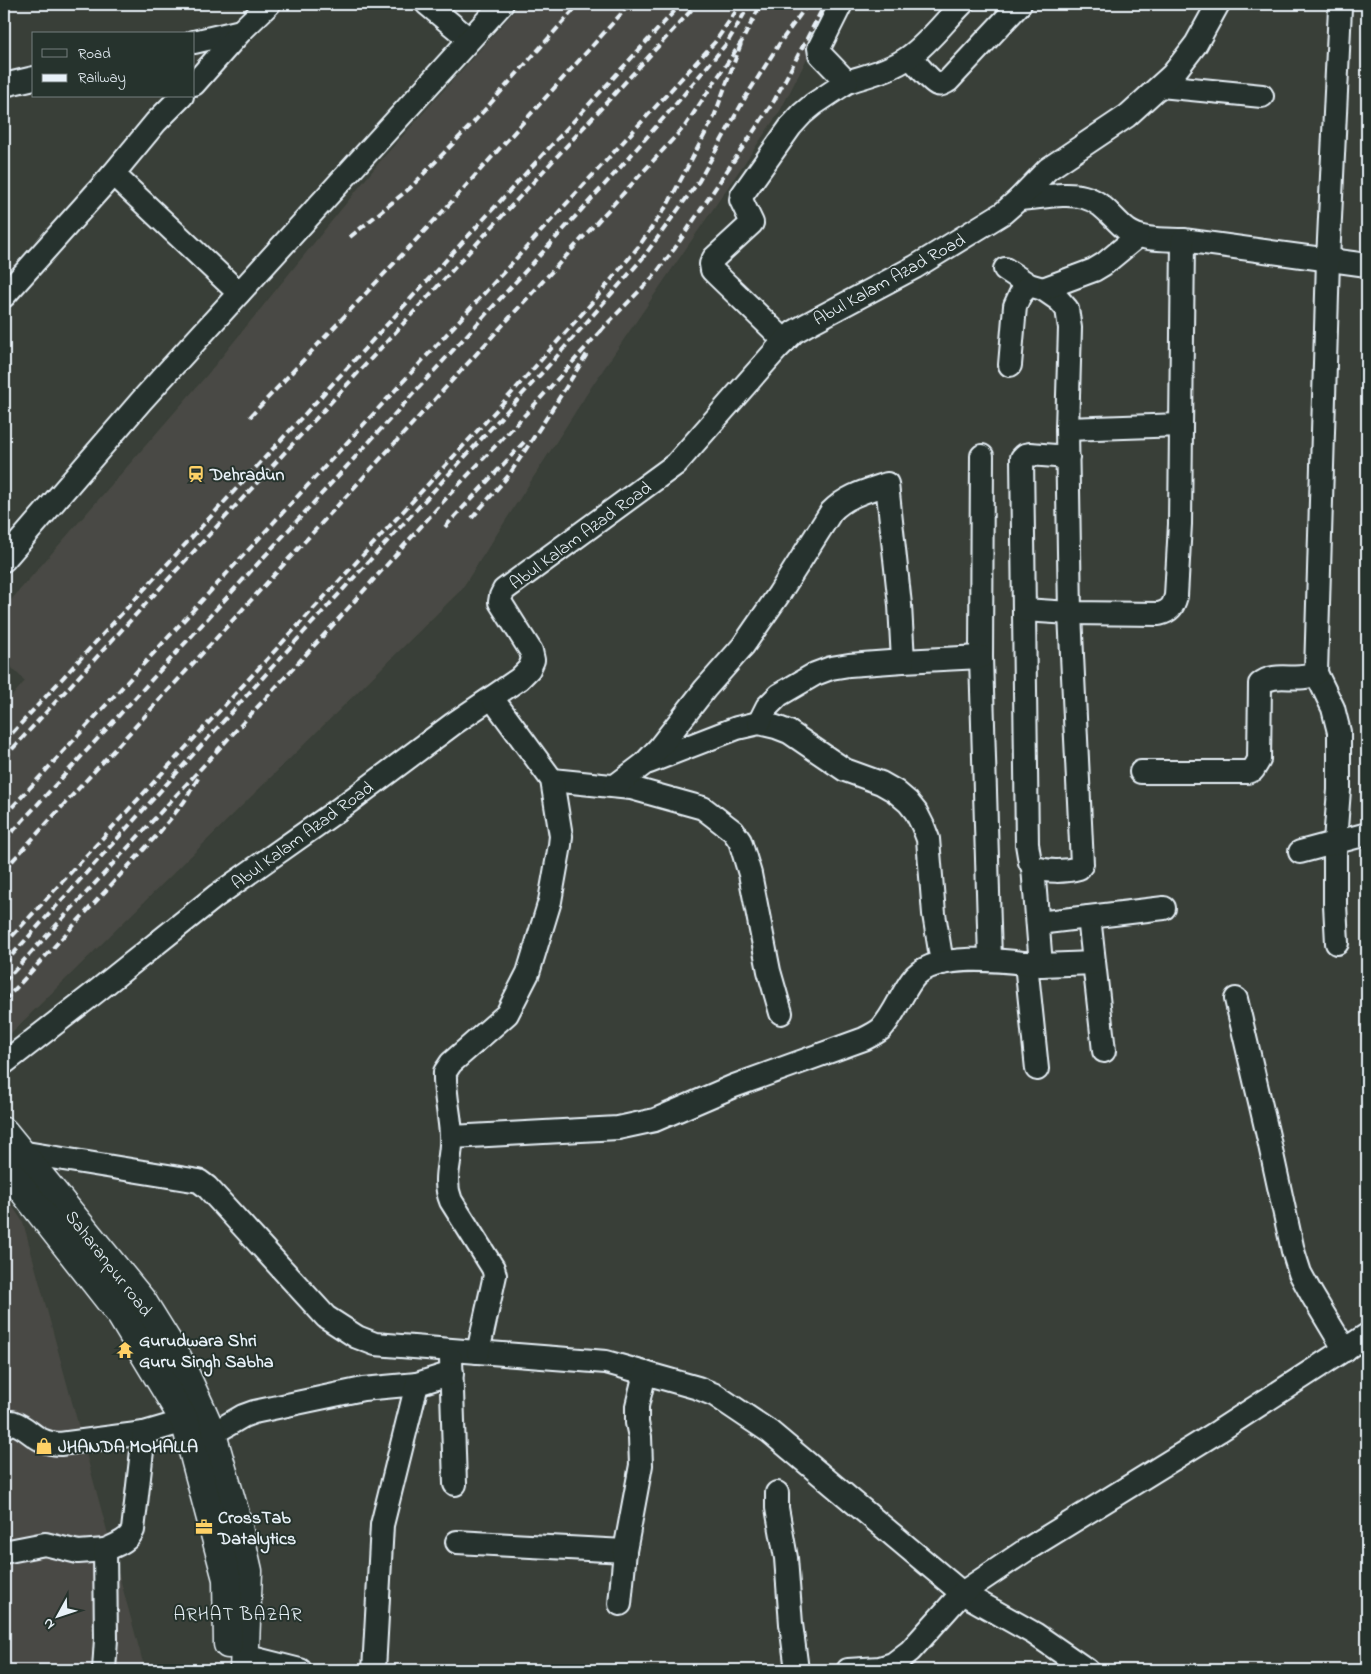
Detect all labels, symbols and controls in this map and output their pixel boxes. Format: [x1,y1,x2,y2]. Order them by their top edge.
legend [32,32,195,98]
text: Road [78,43,111,65]
text: Railway [78,67,126,90]
street label: Abul Kalam Azad Road [809,228,971,333]
place label: Dehradun [209,463,284,489]
station icon: Dehradun [186,464,206,484]
street label: Abul Kalam Azad Road [505,476,658,597]
street label: Abul Kalam Azad Road [227,776,380,897]
street label: Saharanpur road [58,1206,157,1323]
place label: Gurudwara Shri Guru Singh Sabha [139,1329,274,1377]
temple icon: Gurudwara Shri Guru Singh Sabha [115,1340,135,1360]
place label: JHANDA MOHALLA [58,1435,198,1461]
shop icon: JHANDA MOHALLA [34,1436,54,1456]
place label: CrossTab Datalytics [217,1506,296,1554]
office icon: CrossTab Datalytics [194,1517,214,1537]
north arrow [32,1592,82,1642]
district label: ARHAT BAZAR [173,1602,303,1629]
text: N [38,1613,60,1634]

